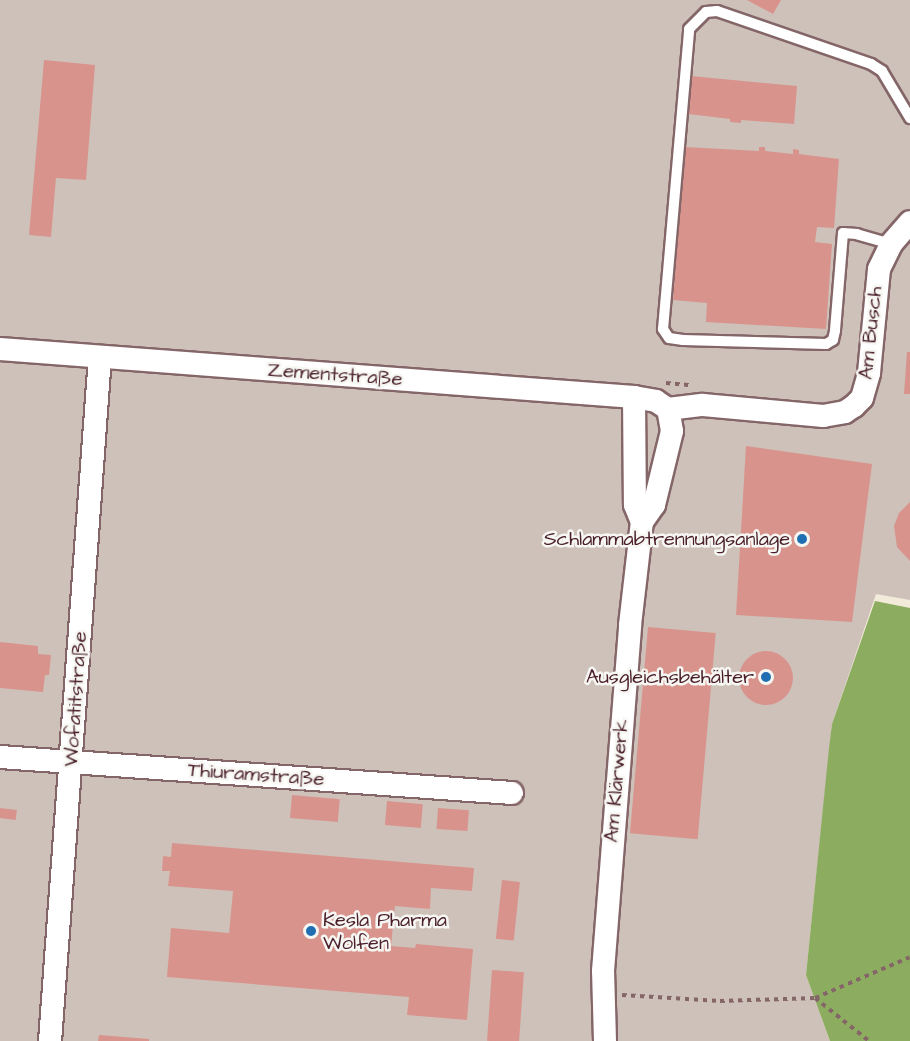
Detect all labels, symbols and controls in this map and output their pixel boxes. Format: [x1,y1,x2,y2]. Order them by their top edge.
street label: Am Busch [854,285,888,381]
street label: Zementstraße [267,358,403,392]
place label: Schlammabtrennungsanlage [544,527,790,551]
marker: Schlammabtrennungsanlage [795,532,809,546]
street label: Wofatitstraße [59,630,93,768]
place label: Ausgleichsbehälter [586,665,754,689]
marker: Ausgleichsbehälter [759,670,773,684]
street label: Am Klärwerk [600,719,634,843]
street label: Thiuramstraße [187,758,325,792]
place label: Kesla Pharma Wolfen [323,908,447,955]
marker: Kesla Pharma Wolfen [304,924,318,938]

